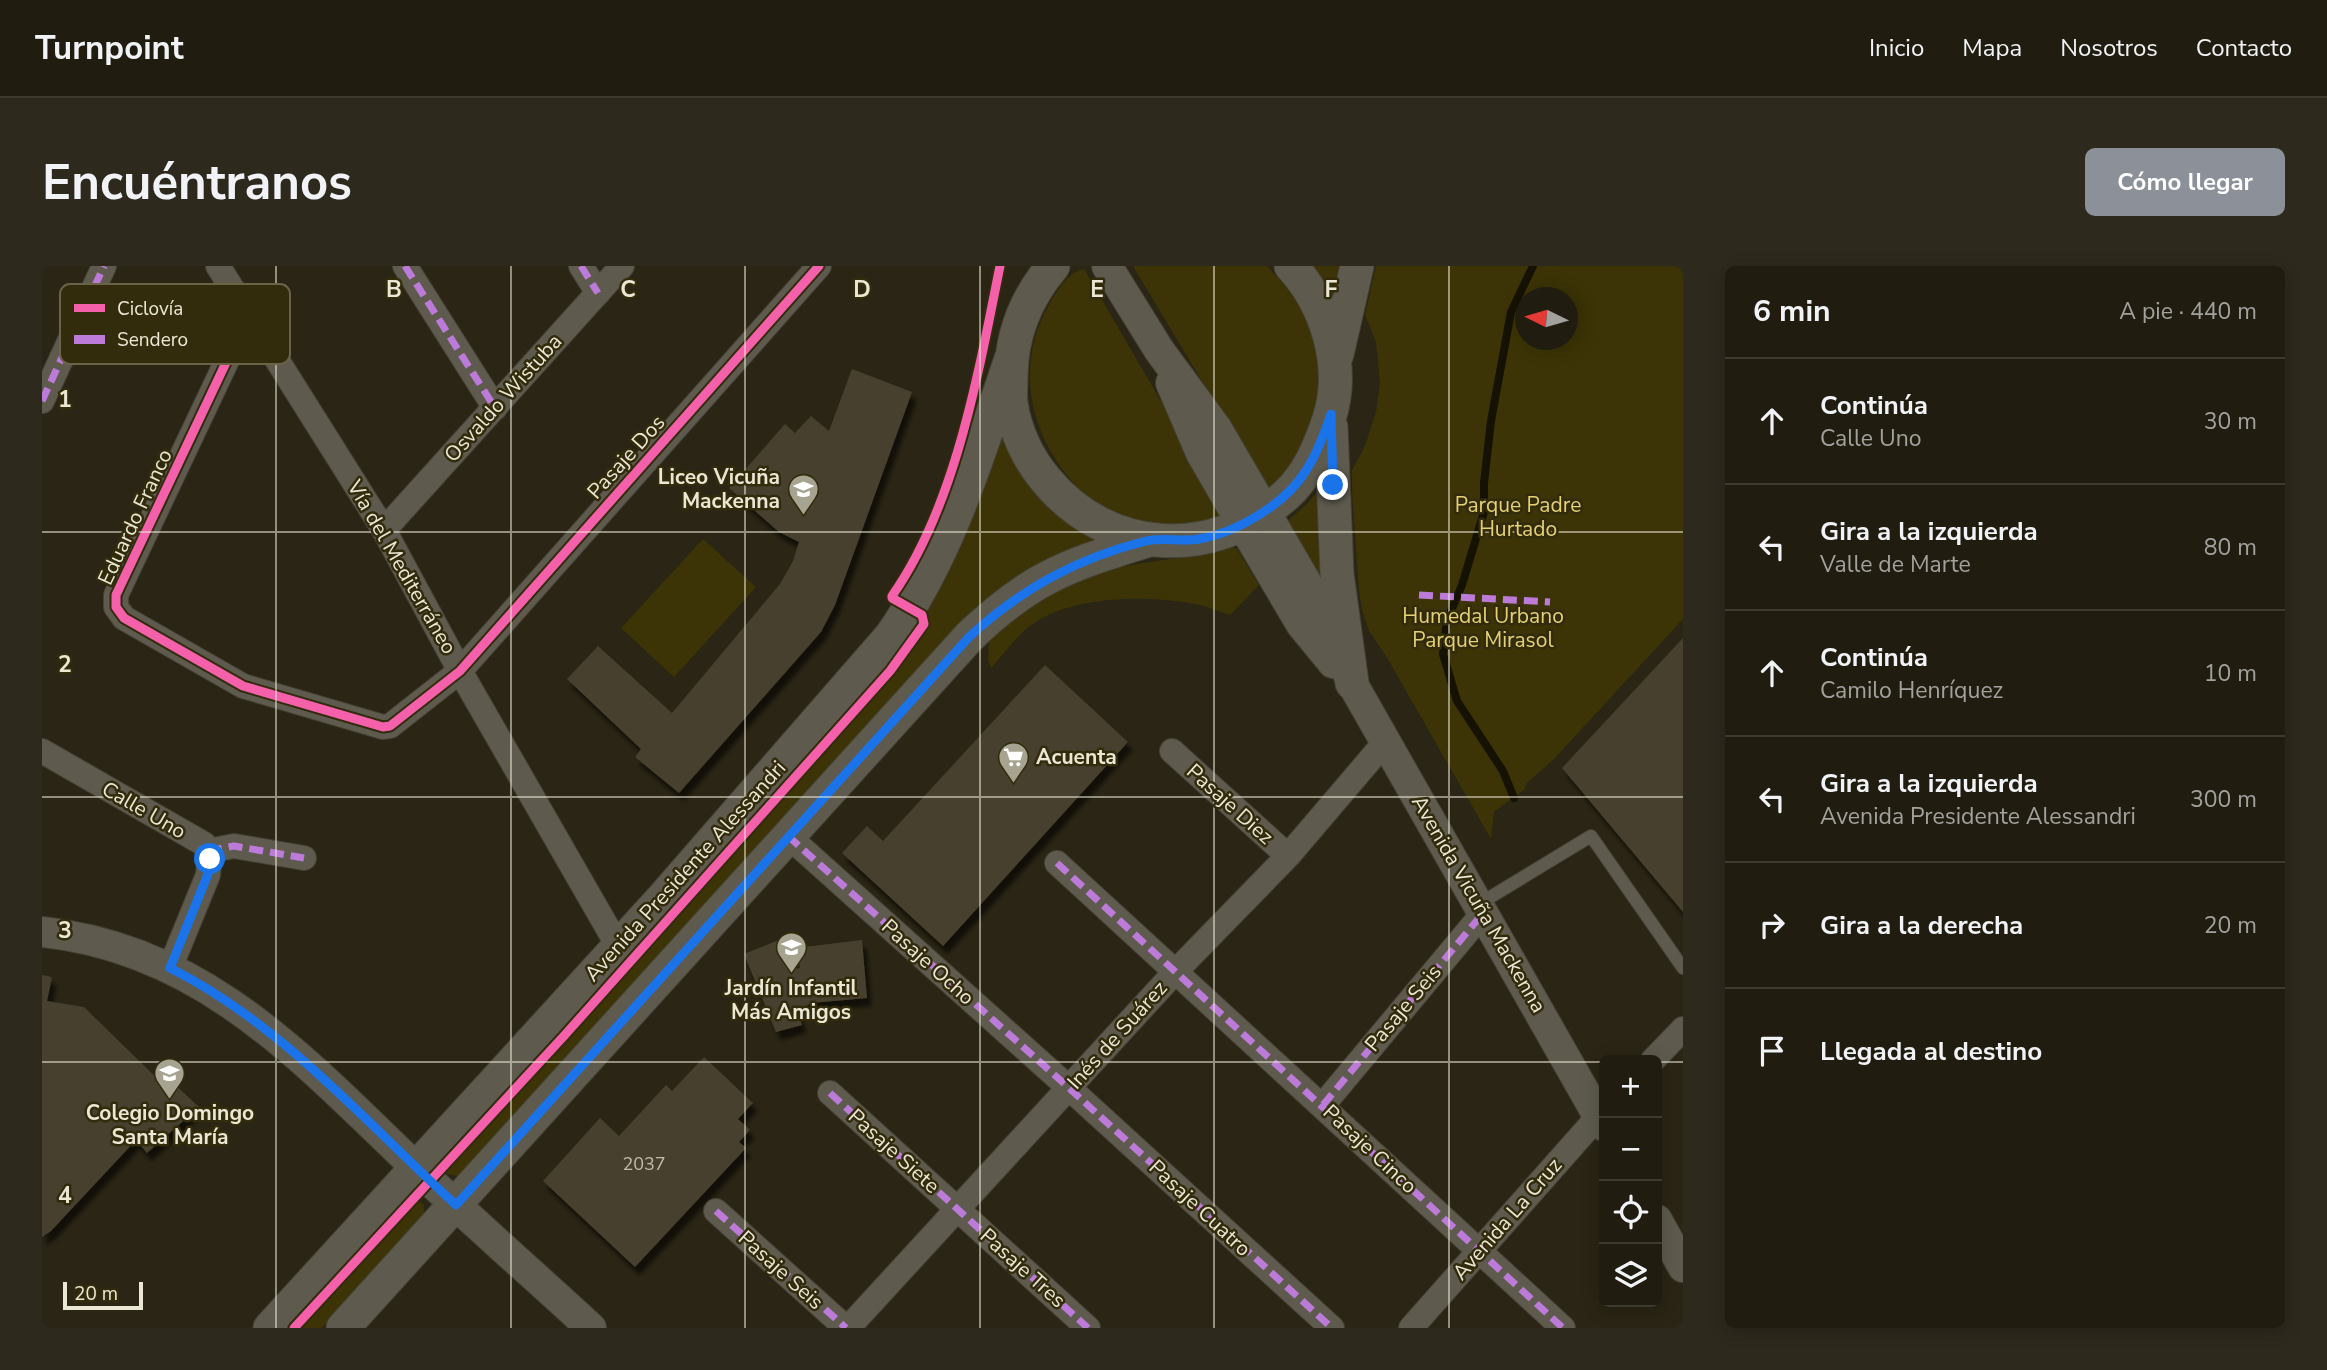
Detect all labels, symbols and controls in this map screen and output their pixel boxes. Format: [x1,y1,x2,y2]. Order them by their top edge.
text: Turnpoint [35,26,184,71]
text: Inicio [1869,32,1924,64]
text: Mapa [1962,32,2022,64]
text: Nosotros [2060,32,2158,64]
text: Contacto [2196,32,2292,64]
button: Cómo llegar [2085,148,2285,216]
text: Encuéntranos [42,149,352,216]
text: B [386,274,402,305]
text: C [620,274,636,305]
text: D [853,274,871,305]
text: E [1090,274,1104,305]
text: F [1325,274,1338,305]
legend [60,284,290,364]
north arrow [1515,287,1578,350]
text: 6 min [1753,291,1831,332]
text: Ciclovía [117,296,183,322]
text: A pie · 440 m [2119,296,2257,327]
text: Sendero [117,327,188,353]
street label: Osvaldo Wistuba [438,328,568,468]
text: 1 [58,384,72,415]
text: Continúa [1820,388,1928,423]
icon: ahead [1753,402,1791,440]
text: 30 m [2204,406,2257,437]
street label: Pasaje Dos [581,409,671,505]
text: Calle Uno [1820,423,1922,454]
street label: Eduardo Franco [91,444,179,590]
place label: Liceo Vicuña Mackenna [658,463,780,515]
route end [1317,469,1348,500]
school or university icon: Liceo Vicuña Mackenna [786,472,820,516]
street label: Vía del Mediterráneo [340,474,463,659]
park label: Parque Padre Hurtado [1455,491,1581,543]
text: Gira a la izquierda [1820,514,2038,549]
icon: left [1753,528,1791,566]
text: 80 m [2204,532,2257,563]
text: Valle de Marte [1820,549,1971,580]
park label: Humedal Urbano Parque Mirasol [1402,602,1564,654]
text: Continúa [1820,640,1928,675]
text: 2 [58,649,72,680]
icon: ahead [1753,654,1791,692]
text: 10 m [2204,658,2257,689]
text: Camilo Henríquez [1820,675,2003,706]
supermarket icon: Acuenta [996,740,1030,784]
place label: Acuenta [1036,743,1117,771]
street label: Avenida Presidente Alessandri [578,754,792,988]
street label: Pasaje Diez [1181,757,1280,851]
text: Gira a la izquierda [1820,766,2038,801]
street label: Calle Uno [97,775,191,845]
icon: left [1753,780,1791,818]
text: 300 m [2190,784,2257,815]
street label: Avenida Vicuña Mackenna [1405,790,1553,1018]
text: Avenida Presidente Alessandri [1820,801,2136,832]
route start [194,843,225,874]
icon: right [1753,906,1791,944]
text: Gira a la derecha [1820,908,2023,943]
text: 20 m [2204,910,2257,941]
street label: Pasaje Ocho [875,913,981,1011]
text: 3 [58,915,72,946]
school or university icon: Jardín Infantil Más Amigos [774,931,808,975]
street label: Pasaje Seis [1358,959,1448,1057]
place label: Jardín Infantil Más Amigos [724,974,858,1026]
street label: Inés de Suárez [1061,975,1173,1095]
icon: arrive [1753,1032,1791,1070]
text: Llegada al destino [1820,1034,2042,1069]
map controls [1599,1055,1662,1307]
button: + [1599,1055,1662,1118]
school or university icon: Colegio Domingo Santa María [153,1056,187,1100]
street label: Pasaje Cinco [1317,1098,1423,1200]
place label: Colegio Domingo Santa María [86,1099,254,1151]
street label: Pasaje Siete [842,1102,946,1200]
button: − [1599,1118,1662,1181]
house number: 2037 [622,1152,666,1176]
street label: Avenida La Cruz [1446,1152,1568,1286]
street label: Pasaje Cuatro [1143,1153,1257,1263]
text: 4 [58,1180,72,1211]
button: locate [1599,1181,1662,1244]
street label: Pasaje Tres [974,1222,1072,1314]
street label: Pasaje Seis [732,1224,830,1316]
button: layers [1599,1244,1662,1307]
scale bar [63,1279,144,1311]
text: 20 m [74,1281,118,1307]

